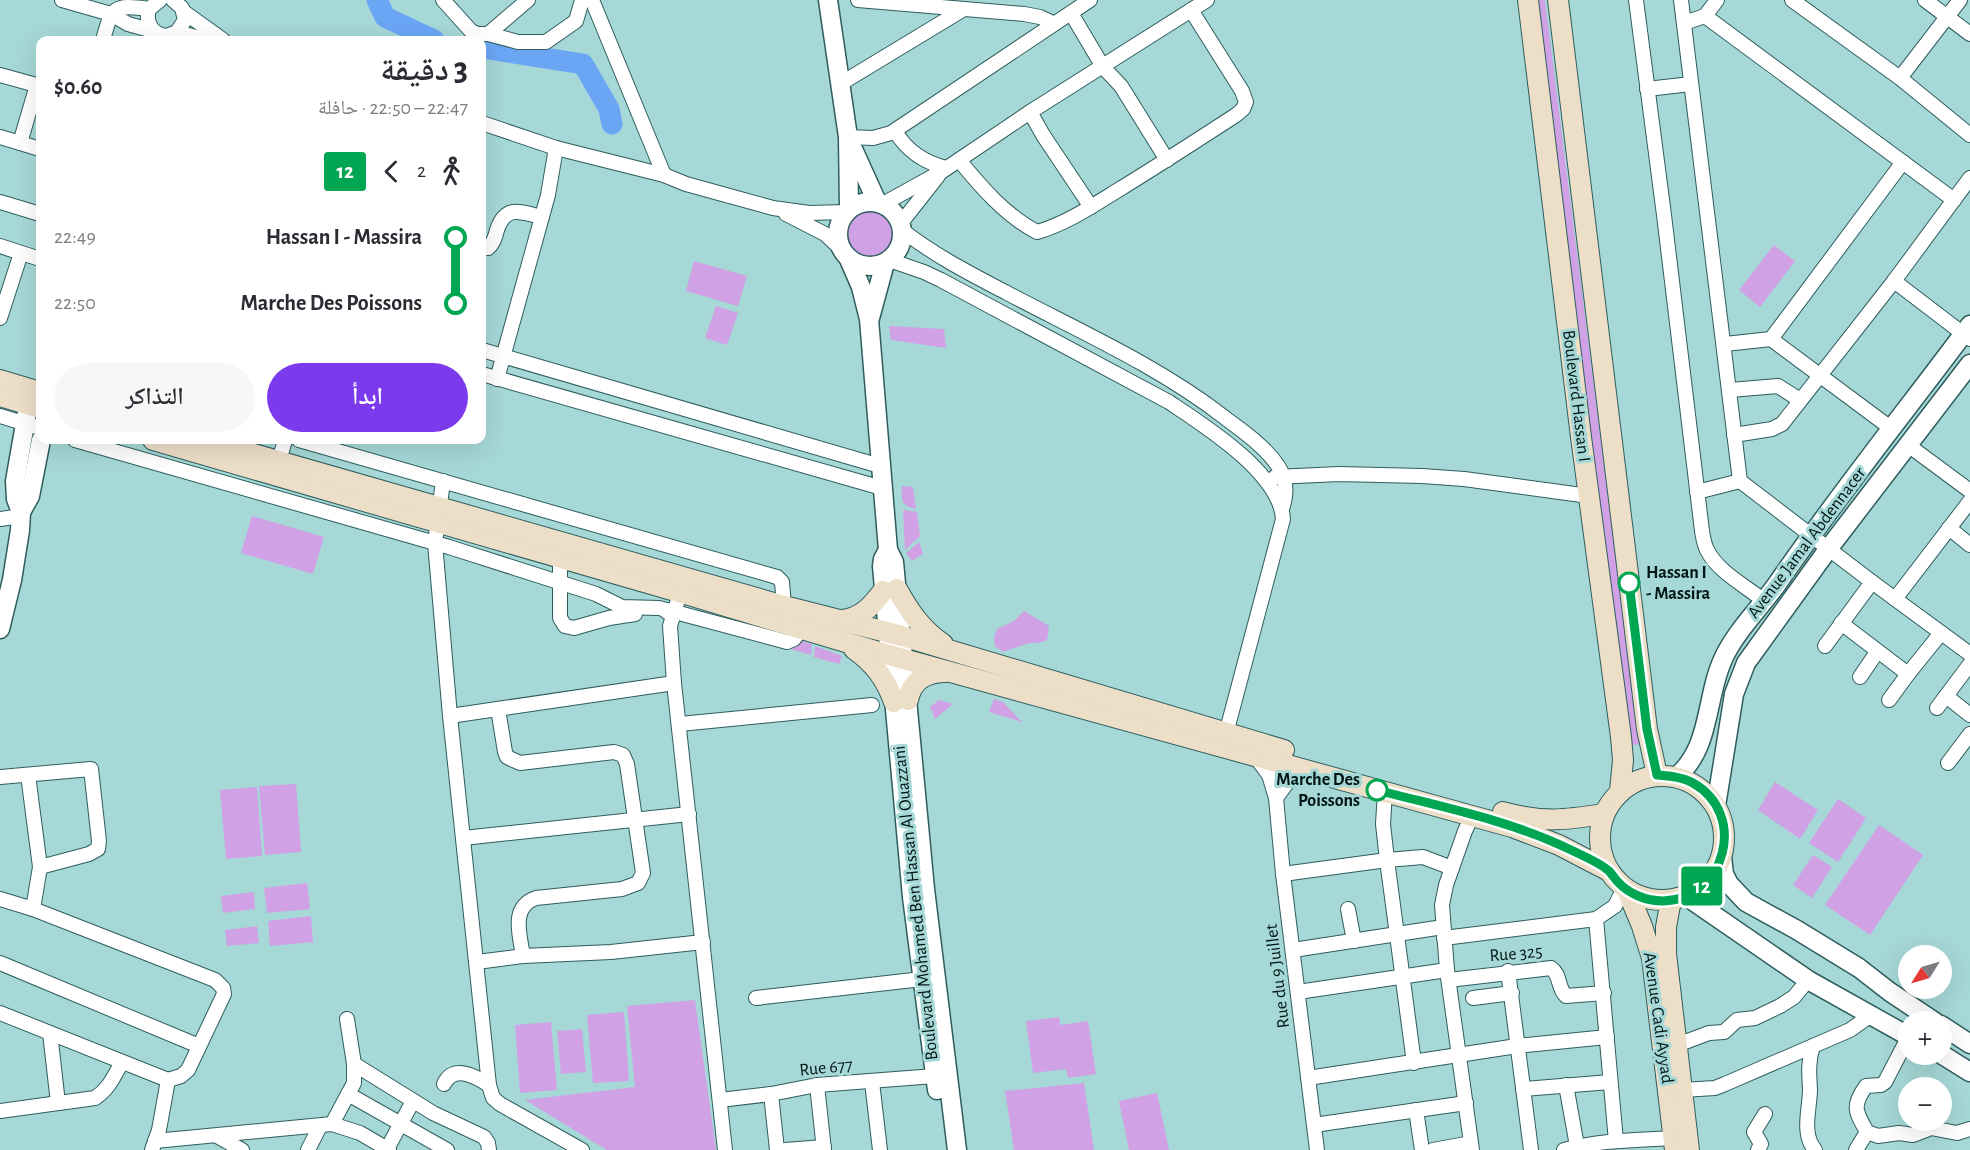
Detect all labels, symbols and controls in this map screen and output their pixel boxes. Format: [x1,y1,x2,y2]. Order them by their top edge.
text: 3 دقيقة [380,54,468,87]
text: $0.60 [54,76,103,98]
text: 22:47 – 22:50 · حافلة [318,98,468,118]
icon: back [375,155,408,188]
icon: walk [435,155,468,188]
text: 12 [336,161,354,182]
text: 2 [417,161,426,181]
text: Hassan I - Massira [266,226,422,248]
text: 22:49 [54,227,96,247]
text: Marche Des Poissons [240,292,422,314]
text: 22:50 [54,293,96,313]
street label: Boulevard Hassan I [1559,329,1593,463]
button: التذاكر [54,363,255,432]
button: ابدأ [267,363,468,432]
street label: Avenue Jamal Abdennacer [1744,464,1870,622]
place label: Hassan I - Massira [1646,564,1711,603]
marker: Hassan I - Massira [1618,572,1640,594]
street label: Boulevard Mohamed Ben Hassan Al Ouazzani [891,745,941,1061]
place label: Marche Des Poissons [1276,771,1360,810]
marker: Marche Des Poissons [1366,779,1388,801]
line badge: 12 [1675,866,1729,906]
text: 12 [1693,876,1711,897]
street label: Rue du 9 Juillet [1263,923,1293,1029]
street label: Rue 325 [1489,943,1543,965]
north arrow [1898,945,1952,999]
map controls [1898,945,1952,1131]
street label: Avenue Cadi Ayyad [1640,951,1676,1085]
button: + [1898,1011,1952,1065]
street label: Rue 677 [798,1056,854,1080]
button: − [1898,1077,1952,1131]

